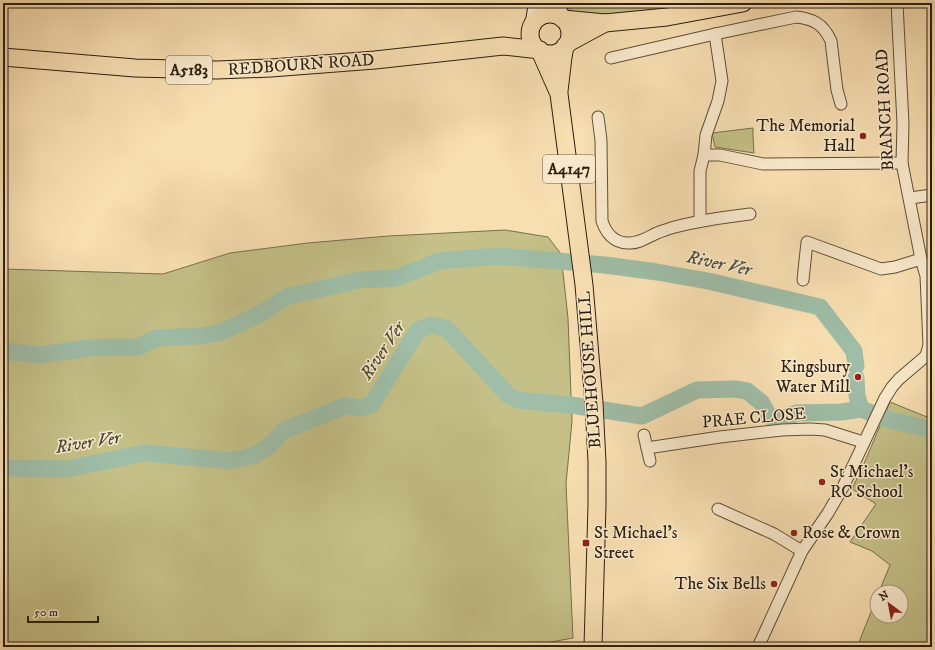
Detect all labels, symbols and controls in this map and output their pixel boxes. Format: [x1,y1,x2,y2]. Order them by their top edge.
street label: BRANCH ROAD [871,48,899,172]
street label: REDBOURN ROAD [227,49,375,81]
road number: A5183 [166,56,212,84]
place label: The Memorial Hall [756,115,855,157]
marker: The Memorial Hall [858,131,868,141]
road number: A4147 [543,155,595,183]
water label: River Ver [684,246,755,282]
street label: BLUEHOUSE HILL [574,291,606,449]
water label: River Ver [355,316,411,385]
place label: Kingsbury Water Mill [775,356,851,398]
marker: Kingsbury Water Mill [853,372,863,382]
street label: PRAE CLOSE [701,402,807,434]
water label: River Ver [53,427,124,459]
place label: St Michael's RC School [830,461,914,503]
marker: St Michael's RC School [817,477,827,487]
place label: St Michael's Street [594,522,678,564]
place label: Rose & Crown [802,522,900,544]
marker: Rose & Crown [789,528,799,538]
marker: St Michael's Street [581,538,591,548]
place label: The Six Bells [675,573,766,595]
marker: The Six Bells [769,579,779,589]
north arrow [869,584,909,624]
text: N [877,588,892,605]
scale bar [28,598,98,624]
text: 50 m [34,605,58,620]

